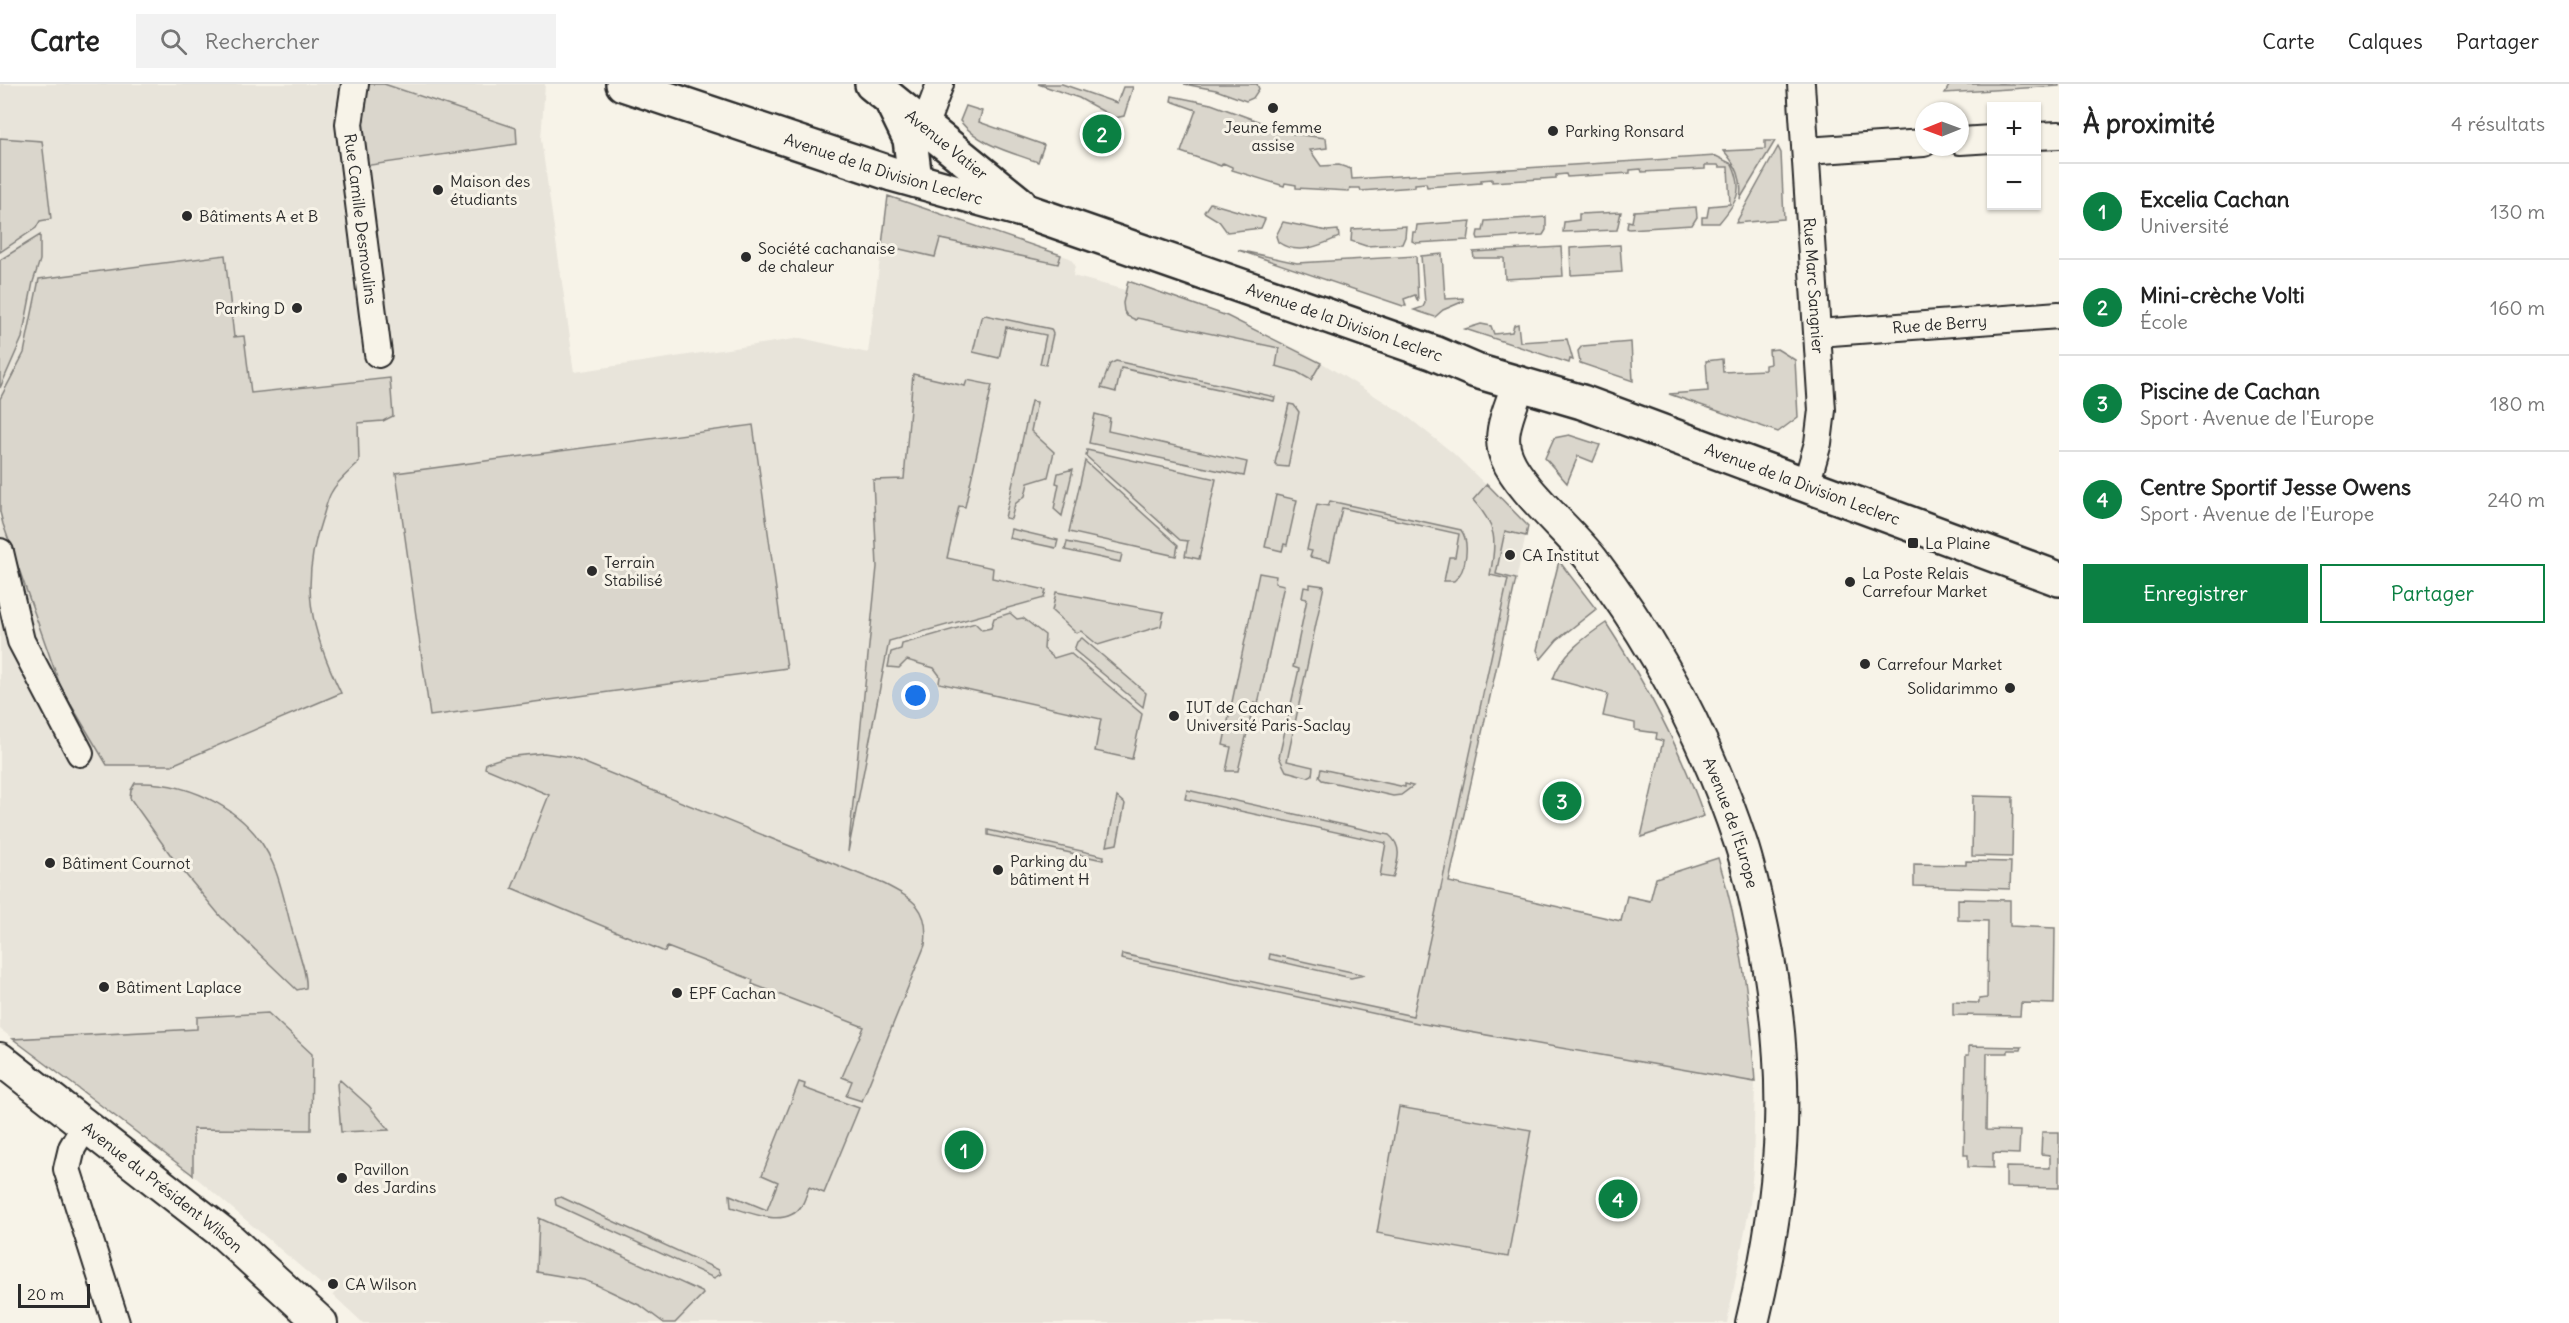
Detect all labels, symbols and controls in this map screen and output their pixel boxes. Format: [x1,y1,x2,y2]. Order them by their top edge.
search box [136,14,556,68]
text: Carte [30,23,100,59]
icon: search [157,25,190,58]
text: Rechercher [205,27,320,55]
text: Carte [2262,28,2315,55]
text: Calques [2348,28,2423,55]
text: Partager [2456,28,2539,55]
marker: Jeune femme assise [1266,101,1280,115]
north arrow [1915,102,1969,156]
map controls [1987,102,2041,210]
button: + [1987,102,2041,156]
street label: Avenue Vatier [901,105,992,184]
text: À proximité [2083,107,2215,140]
text: 4 résultats [2451,111,2545,136]
pin: 2 [1082,112,1122,156]
place label: Jeune femme assise [1224,117,1322,155]
place label: Parking Ronsard [1565,121,1684,141]
marker: Parking Ronsard [1546,124,1560,138]
street label: Avenue de la Division Leclerc [782,129,985,209]
street label: Rue Camille Desmoulins [340,132,382,305]
button: − [1987,156,2041,210]
place label: Maison des étudiants [450,171,530,209]
marker: Maison des étudiants [431,183,445,197]
text: Excelia Cachan [2140,185,2289,213]
text: 1 [2099,199,2106,224]
text: 130 m [2490,199,2545,224]
place label: Bâtiments A et B [199,206,318,226]
marker: Bâtiments A et B [180,209,194,223]
text: Université [2140,213,2229,238]
street label: Rue Marc Sangnier [1800,217,1828,355]
place label: Société cachanaise de chaleur [758,238,895,276]
marker: Société cachanaise de chaleur [739,250,753,264]
street label: Avenue de la Division Leclerc [1244,278,1446,366]
text: Mini-crèche Volti [2140,281,2305,309]
text: 2 [2097,295,2108,320]
text: 160 m [2490,295,2545,320]
place label: Parking D [215,298,285,318]
marker: Parking D [290,301,304,315]
text: École [2140,309,2188,334]
street label: Rue de Berry [1892,310,1988,337]
text: Piscine de Cachan [2140,377,2320,405]
text: 3 [2097,391,2108,416]
text: 180 m [2490,391,2545,416]
text: Sport · Avenue de l'Europe [2140,405,2374,430]
street label: Avenue de la Division Leclerc [1702,438,1903,529]
text: Centre Sportif Jesse Owens [2140,473,2411,501]
text: 4 [2097,487,2108,512]
text: 240 m [2487,487,2545,512]
text: Sport · Avenue de l'Europe [2140,501,2374,526]
place label: La Plaine [1925,533,1990,553]
marker: La Plaine [1906,536,1920,550]
place label: CA Institut [1522,545,1600,565]
marker: CA Institut [1503,548,1517,562]
place label: Terrain Stabilisé [604,552,663,590]
place label: La Poste Relais Carrefour Market [1862,563,1988,601]
marker: Terrain Stabilisé [585,564,599,578]
button: Enregistrer [2083,564,2308,623]
button: Partager [2320,564,2545,623]
marker: La Poste Relais Carrefour Market [1843,575,1857,589]
place label: Carrefour Market [1877,654,2003,674]
marker: Carrefour Market [1858,657,1872,671]
place label: Solidarimmo [1907,678,1998,698]
your location [901,681,930,710]
marker: Solidarimmo [2003,681,2017,695]
place label: IUT de Cachan - Université Paris-Saclay [1186,697,1351,735]
marker: IUT de Cachan - Université Paris-Saclay [1167,709,1181,723]
street label: Avenue de l'Europe [1699,754,1763,890]
pin: 3 [1542,778,1582,824]
place label: Parking du bâtiment H [1010,851,1089,889]
place label: Bâtiment Cournot [62,853,191,873]
marker: Bâtiment Cournot [43,856,57,870]
marker: Parking du bâtiment H [991,863,1005,877]
place label: Bâtiment Laplace [116,977,242,997]
marker: Bâtiment Laplace [97,980,111,994]
place label: EPF Cachan [689,983,776,1003]
marker: EPF Cachan [670,986,684,1000]
street label: Avenue du Président Wilson [79,1117,247,1256]
pin: 1 [944,1128,984,1172]
place label: Pavillon des Jardins [354,1159,436,1197]
marker: Pavillon des Jardins [335,1171,349,1185]
pin: 4 [1598,1176,1638,1222]
place label: CA Wilson [345,1274,417,1294]
marker: CA Wilson [326,1277,340,1291]
scale bar [18,1281,90,1308]
text: 20 m [27,1284,64,1304]

